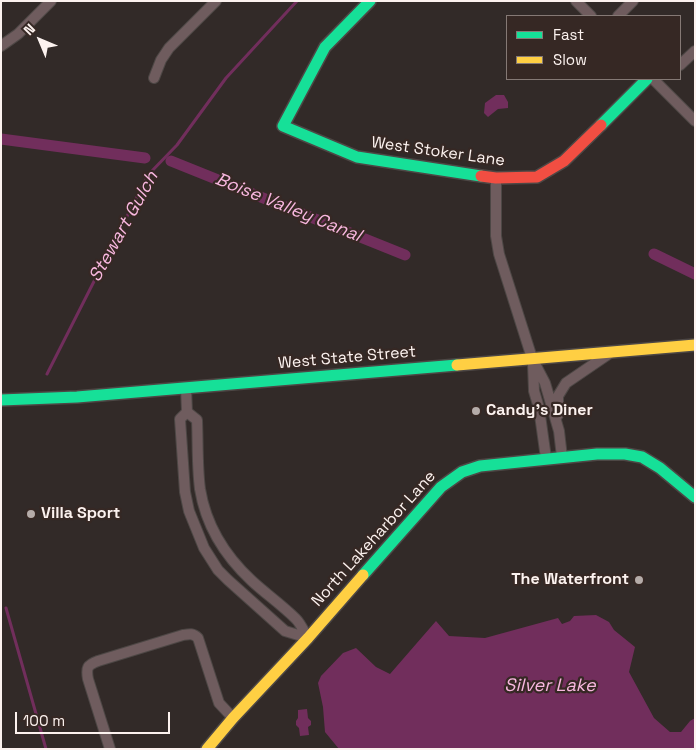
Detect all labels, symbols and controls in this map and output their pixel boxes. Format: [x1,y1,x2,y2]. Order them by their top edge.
north arrow [15,15,65,65]
legend [506,15,681,80]
text: N [20,20,39,39]
text: Fast [553,25,584,44]
text: Slow [553,50,587,69]
street label: West Stoker Lane [370,133,506,171]
water label: Stewart Gulch [85,168,163,286]
water label: Boise Valley Canal [212,169,364,247]
street label: West State Street [277,342,417,374]
place label: Candy's Diner [486,401,593,421]
marker: Candy's Diner [470,405,482,417]
street label: North Lakeharbor Lane [308,467,440,611]
place label: Villa Sport [41,504,120,524]
marker: Villa Sport [25,508,37,520]
place label: The Waterfront [511,570,629,590]
marker: The Waterfront [633,574,645,586]
water label: Silver Lake [504,675,596,697]
scale bar [18,702,172,734]
text: 100 m [23,711,65,730]

